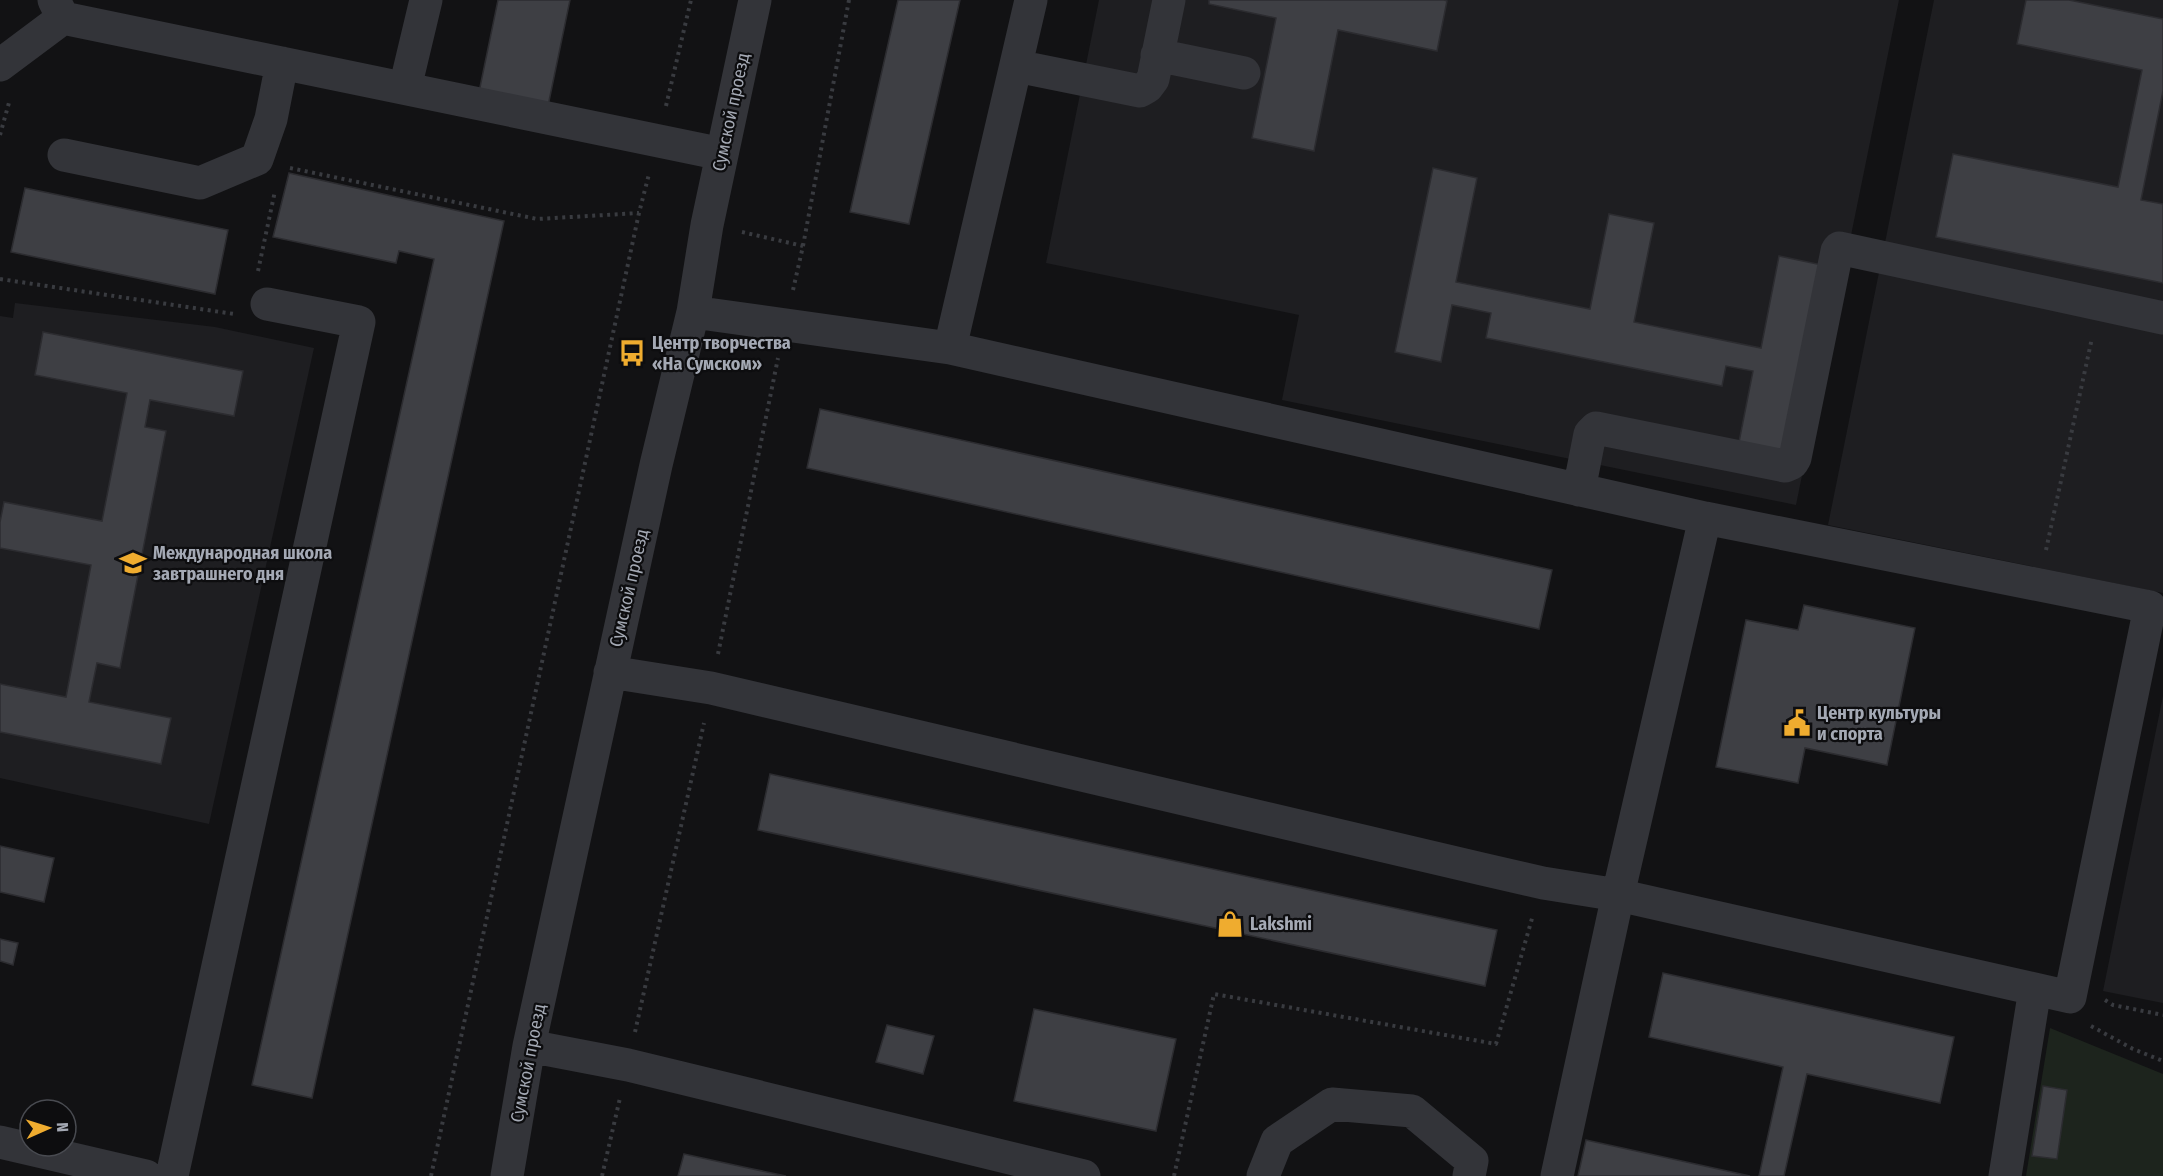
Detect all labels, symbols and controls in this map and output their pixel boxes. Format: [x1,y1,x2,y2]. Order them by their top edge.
street label: Сумской проезд [708,51,754,173]
place label: Центр творчества «На Сумском» [652,332,791,375]
bus stop icon: Центр творчества «На Сумском» [617,338,647,368]
street label: Сумской проезд [605,527,653,649]
place label: Международная школа завтрашнего дня [153,542,332,585]
school or university icon: Международная школа завтрашнего дня [118,548,148,578]
place label: Центр культуры и спорта [1817,702,1941,745]
public building icon: Центр культуры и спорта [1782,708,1812,738]
shop icon: Lakshmi [1215,909,1245,939]
place label: Lakshmi [1250,913,1312,935]
street label: Сумской проезд [506,1002,550,1124]
north arrow [18,1098,78,1158]
text: N [53,1122,72,1133]

